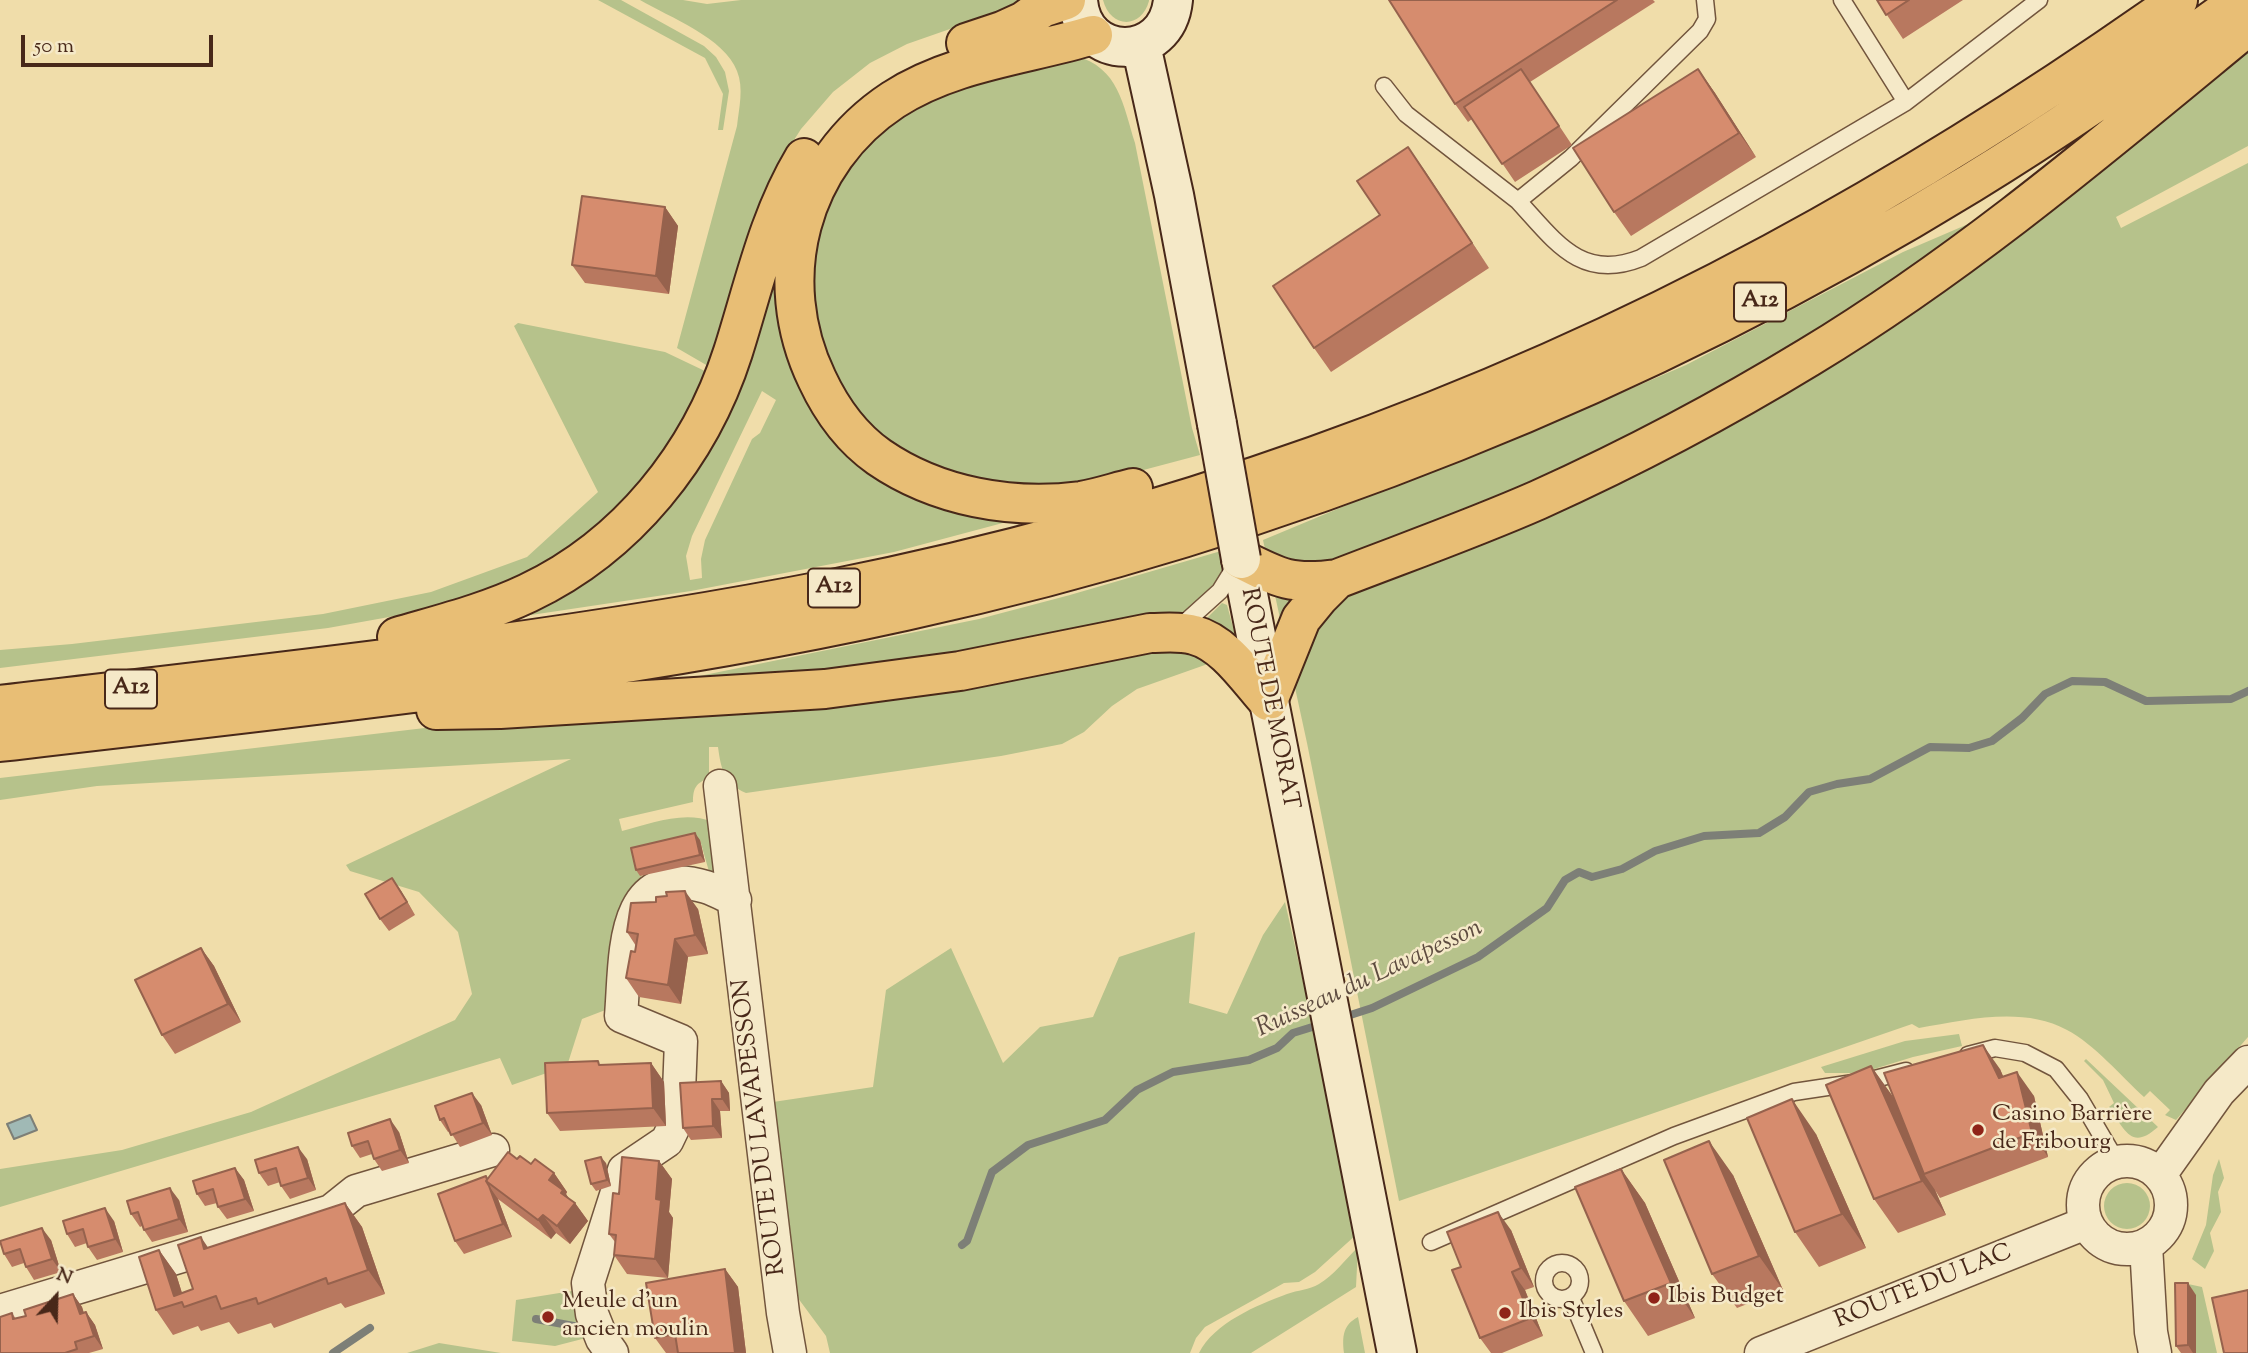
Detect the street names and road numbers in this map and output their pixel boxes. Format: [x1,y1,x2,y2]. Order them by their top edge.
road number: A12 [1734,282,1786,322]
road number: A12 [808,568,860,608]
street label: ROUTE DE MORAT [1232,586,1304,812]
road number: A12 [105,670,157,708]
street label: ROUTE DU LAVAPESSON [729,977,793,1277]
street label: ROUTE DU LAC [1831,1239,2017,1337]

